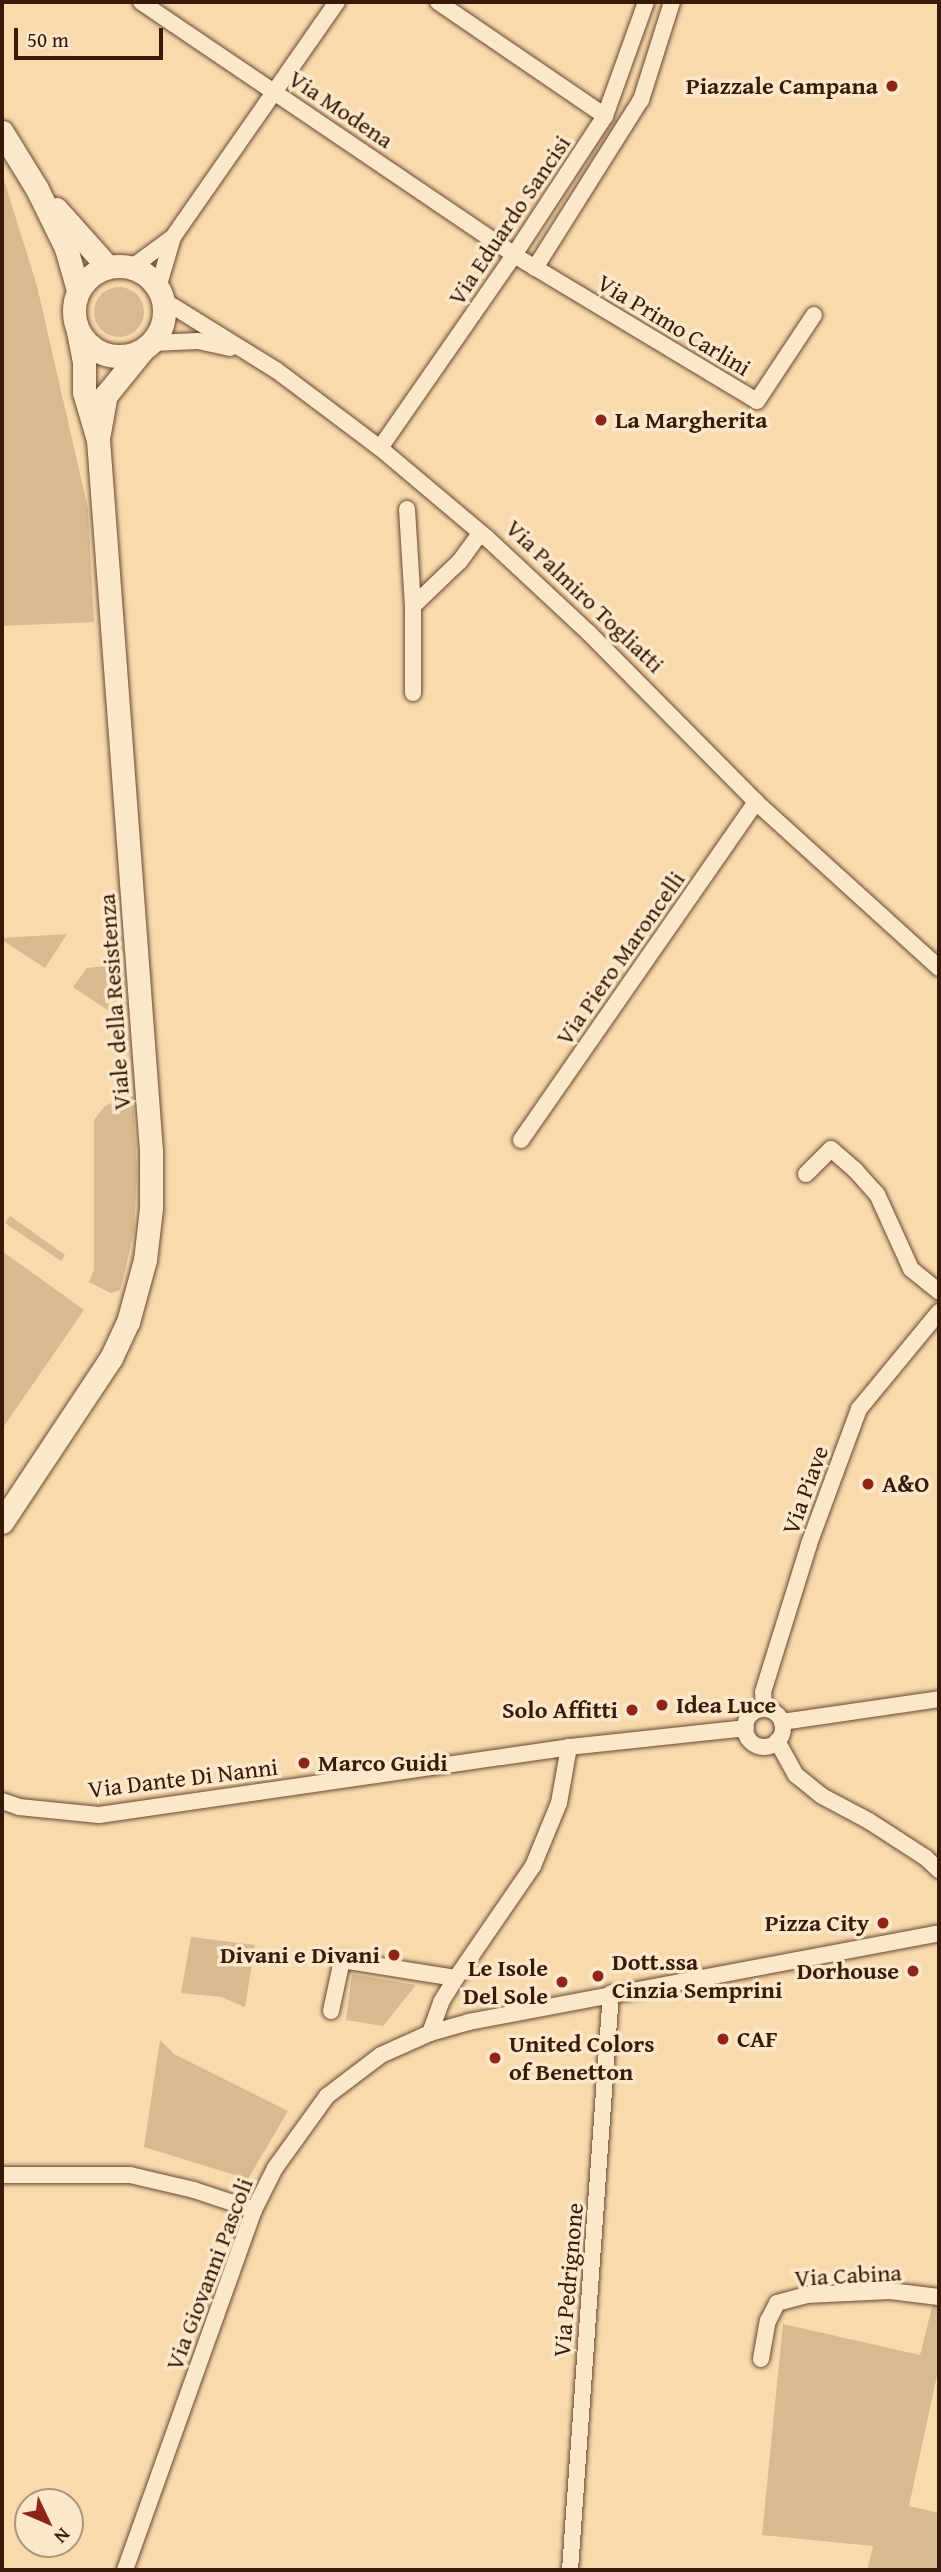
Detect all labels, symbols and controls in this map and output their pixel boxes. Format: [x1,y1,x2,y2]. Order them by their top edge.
scale bar [18,14,166,58]
text: 50 m [27,24,69,55]
street label: Via Modena [283,64,399,154]
place label: Piazzale Campana [686,72,878,100]
marker: Piazzale Campana [884,78,900,94]
street label: Via Eduardo Sancisi [442,130,576,310]
street label: Via Primo Carlini [592,268,756,382]
place label: La Margherita [615,406,768,434]
marker: La Margherita [593,412,609,428]
street label: Via Palmiro Togliatti [500,513,670,679]
street label: Via Piero Maroncelli [549,866,691,1050]
street label: Viale della Resistenza [92,893,136,1111]
street label: Via Piave [776,1442,834,1538]
place label: A&O [882,1470,929,1498]
marker: A&O [860,1476,876,1492]
place label: Idea Luce [676,1691,776,1719]
place label: Solo Affitti [502,1696,618,1724]
marker: Idea Luce [654,1697,670,1713]
marker: Solo Affitti [624,1702,640,1718]
place label: Marco Guidi [318,1749,448,1777]
street label: Via Dante Di Nanni [87,1752,279,1804]
marker: Marco Guidi [296,1755,312,1771]
place label: Pizza City [765,1909,869,1937]
marker: Pizza City [875,1915,891,1931]
place label: Divani e Divani [220,1941,380,1969]
marker: Divani e Divani [386,1947,402,1963]
place label: Dott.ssa Cinzia Semprini [612,1948,782,2004]
place label: Le Isole Del Sole [463,1954,548,2010]
place label: Dorhouse [797,1957,899,1985]
marker: Dorhouse [905,1963,921,1979]
marker: Dott.ssa Cinzia Semprini [590,1968,606,1984]
marker: Le Isole Del Sole [554,1974,570,1990]
place label: CAF [737,2025,778,2053]
place label: United Colors of Benetton [509,2030,655,2086]
marker: CAF [715,2031,731,2047]
marker: United Colors of Benetton [487,2050,503,2066]
street label: Via Giovanni Pascoli [159,2174,259,2374]
street label: Via Pedrignone [547,2201,589,2359]
street label: Via Cabina [794,2258,902,2292]
north arrow [14,2488,84,2558]
text: N [48,2522,77,2550]

